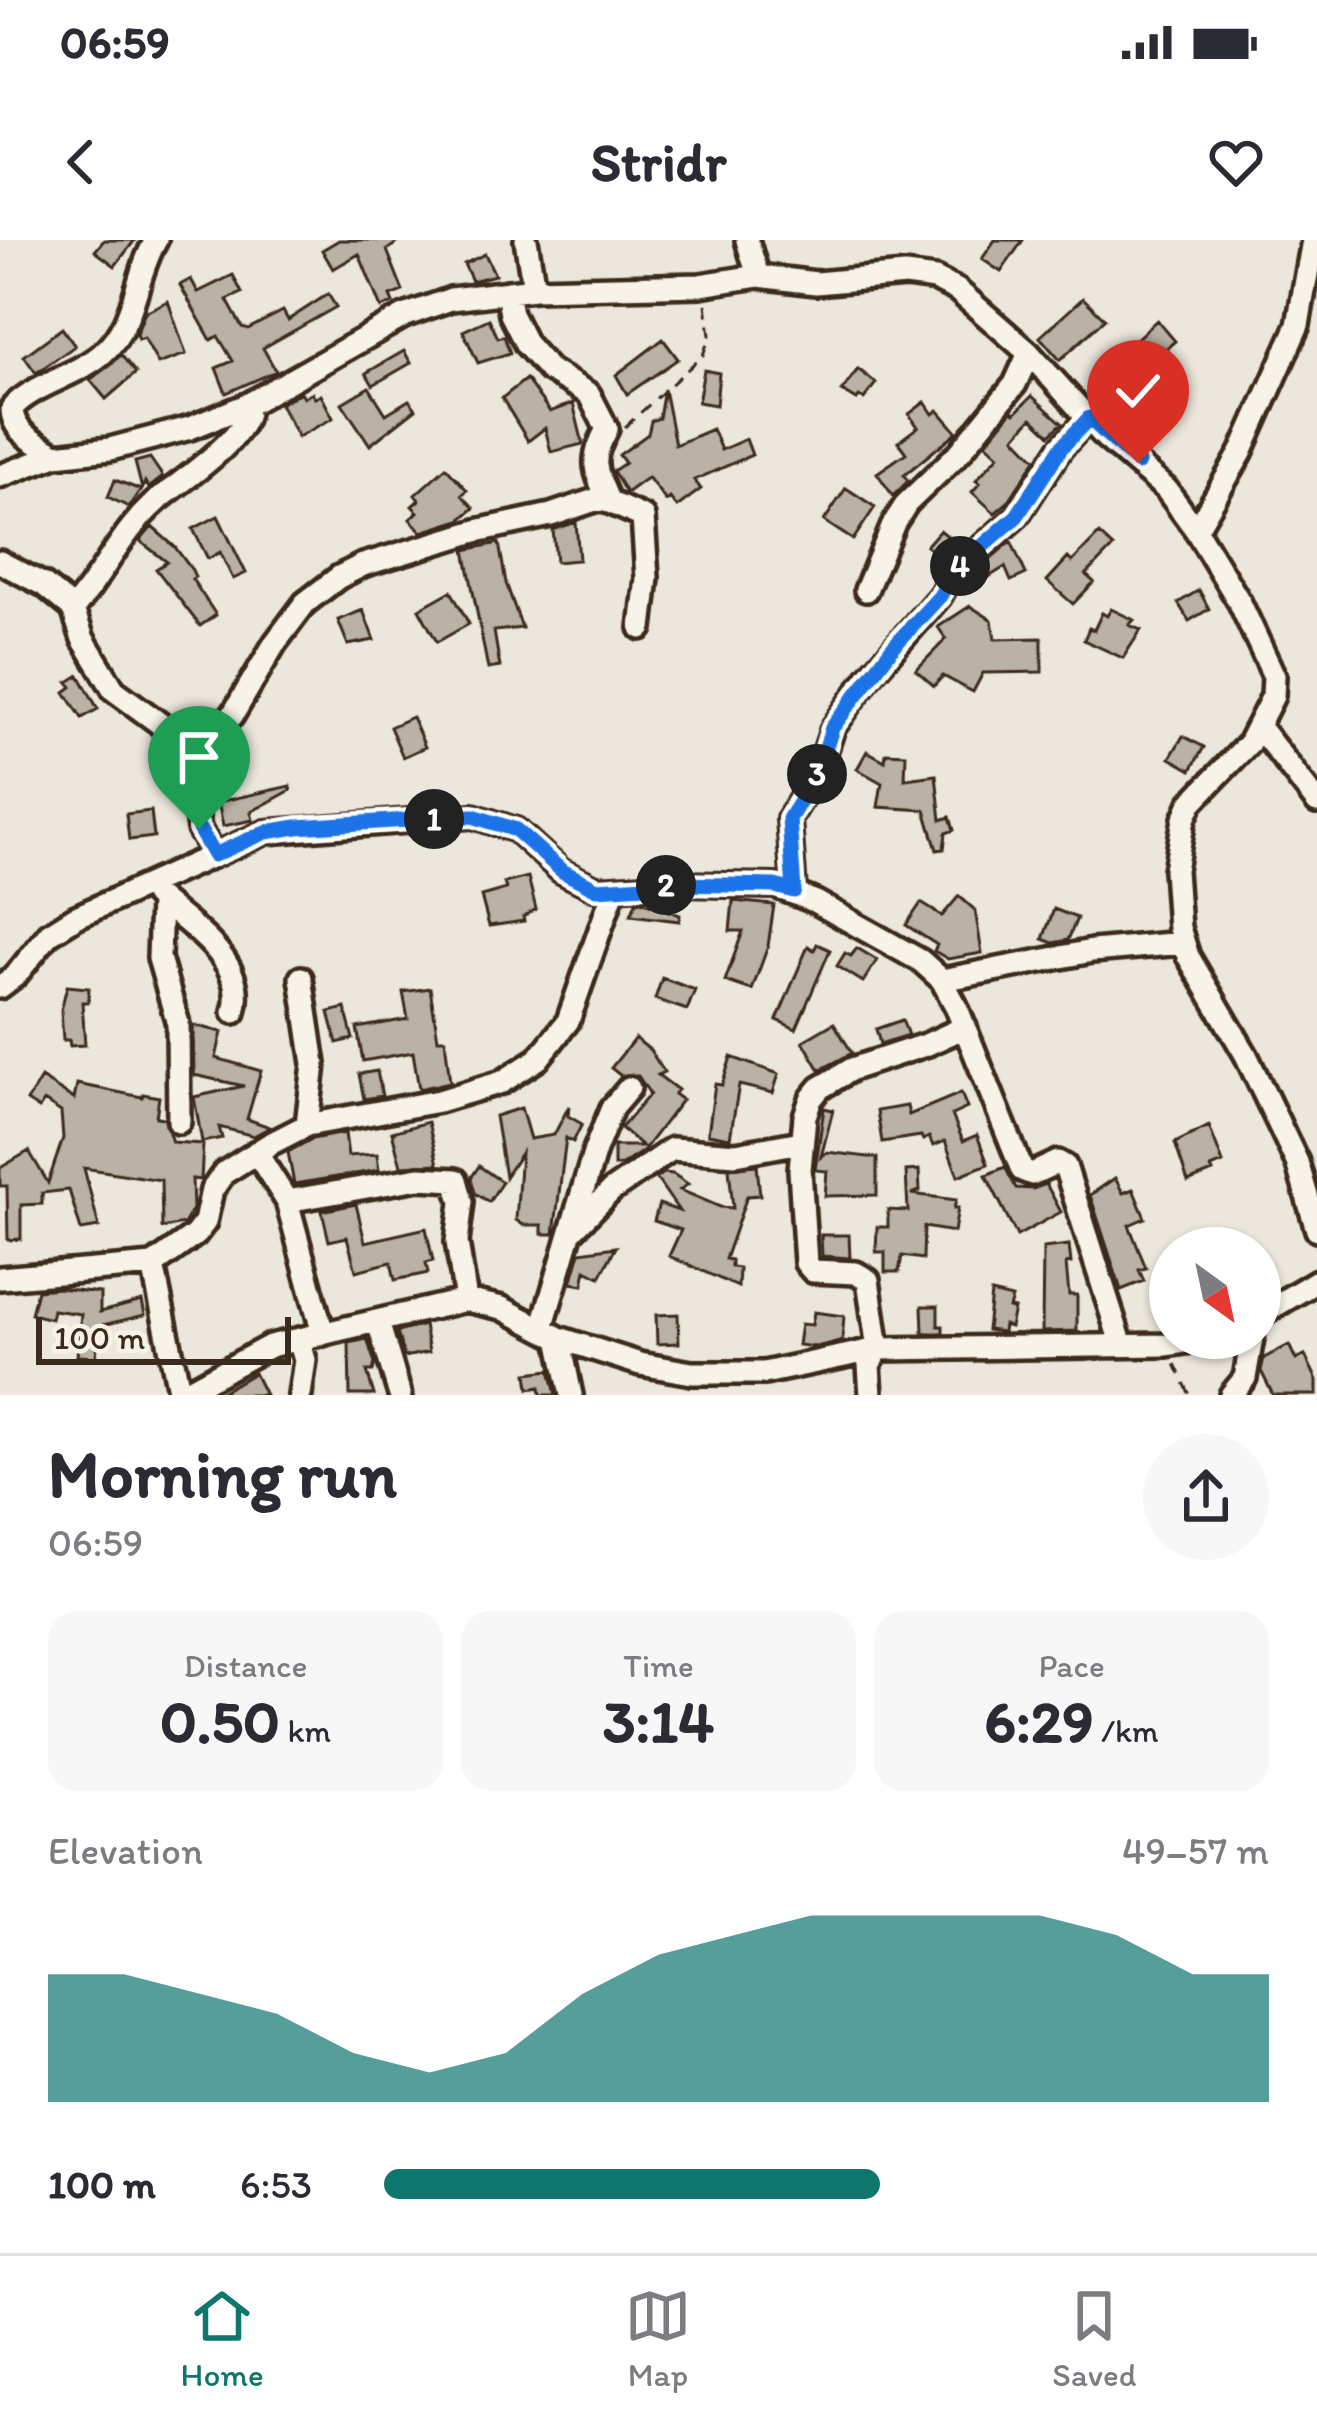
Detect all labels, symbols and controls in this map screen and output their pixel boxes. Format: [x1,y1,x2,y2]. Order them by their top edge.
text: 06:59 [60,15,170,69]
icon: back [48,129,114,195]
icon: heart [1203,129,1269,195]
text: Stridr [591,130,726,195]
pin [1087,340,1189,463]
icon: check [1105,358,1171,424]
pin: 4 [930,536,990,596]
text: 4 [950,546,970,585]
pin [148,706,250,829]
icon: arrive [166,724,232,790]
pin: 3 [787,744,847,804]
text: 3 [808,754,826,793]
pin: 1 [404,789,464,849]
text: 1 [426,799,442,838]
pin: 2 [636,855,696,915]
text: 2 [657,865,675,904]
north arrow [1149,1227,1281,1359]
map controls [1149,1227,1281,1359]
scale bar [36,1311,291,1364]
text: 100 m [54,1318,145,1357]
text: Morning run [48,1434,397,1514]
button: share [1143,1434,1269,1560]
text: 06:59 [48,1519,143,1566]
text: Distance [184,1646,307,1685]
text: Time [623,1646,694,1685]
text: Pace [1038,1646,1105,1685]
text: 0.50 [160,1685,280,1757]
text: 3:14 [603,1685,714,1757]
text: 6:29 [984,1685,1094,1757]
text: km [280,1711,331,1750]
text: /km [1094,1711,1159,1750]
text: Elevation [48,1827,203,1874]
text: 49–57 m [1122,1827,1269,1874]
text: 100 m [48,2161,156,2208]
text: 6:53 [240,2161,312,2208]
tab: Home [181,2283,264,2394]
tab: Map [625,2283,691,2394]
tab: Saved [1052,2283,1136,2394]

